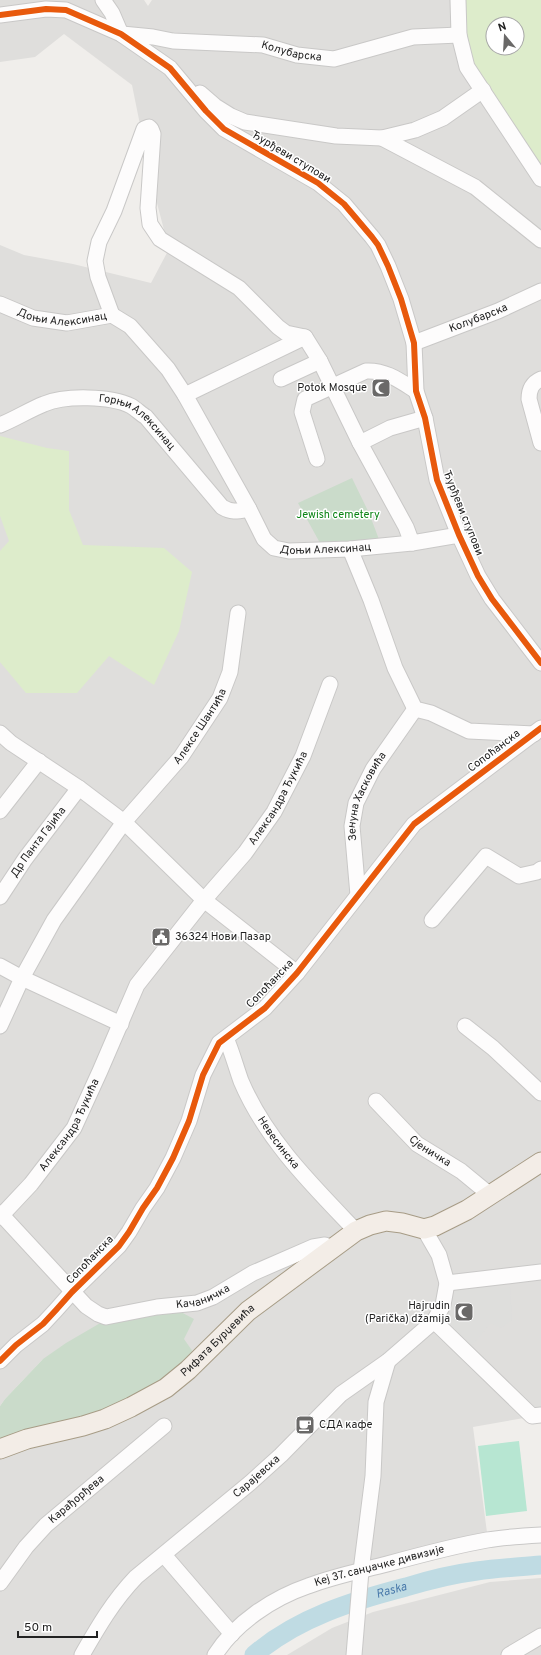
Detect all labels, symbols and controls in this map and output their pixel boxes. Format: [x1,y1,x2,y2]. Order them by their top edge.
north arrow [485,16,525,56]
text: N [496,20,508,35]
street label: Колубарска [260,38,323,65]
street label: Ђурђеви ступови [248,128,334,186]
street label: Колубарска [447,300,510,336]
street label: Доњи Алексинац [15,305,108,330]
mosque icon: Potok Mosque [370,377,392,399]
place label: Potok Mosque [297,381,367,395]
street label: Горњи Алексинац [98,391,178,453]
street label: Ђурђеви ступови [439,468,487,558]
park label: Jewish cemetery [296,508,380,522]
street label: Доњи Алексинац [279,540,372,558]
street label: Алексе Шантића [171,687,230,768]
street label: Сопоћанска [465,727,523,775]
street label: Александра Ђукића [246,749,311,848]
street label: Зенуна Хасковића [345,749,390,842]
street label: Др Панта Гајића [8,804,69,880]
public building icon: 36324 Нови Пазар [150,926,172,948]
place label: 36324 Нови Пазар [175,930,271,944]
street label: Сопоћанска [243,957,297,1011]
street label: Александра Ђукића [36,1076,103,1174]
street label: Невесинска [254,1114,302,1172]
street label: Сјеничка [406,1133,453,1170]
street label: Сопоћанска [63,1233,117,1287]
street label: Качаничка [175,1281,233,1312]
place label: Hajrudin (Parička) džamija [365,1299,450,1326]
street label: Рифата Бурџевића [178,1301,258,1380]
mosque icon: Hajrudin (Parička) džamija [453,1301,475,1323]
cafe icon: СДА кафе [294,1414,316,1436]
place label: СДА кафе [319,1418,373,1432]
street label: Сарајевска [230,1452,283,1501]
street label: Карађорђева [46,1472,107,1527]
street label: Кеј 37. санџачке дивизије [313,1542,446,1590]
water label: Raska [374,1579,409,1603]
scale bar [18,1613,97,1639]
text: 50 m [24,1620,52,1636]

